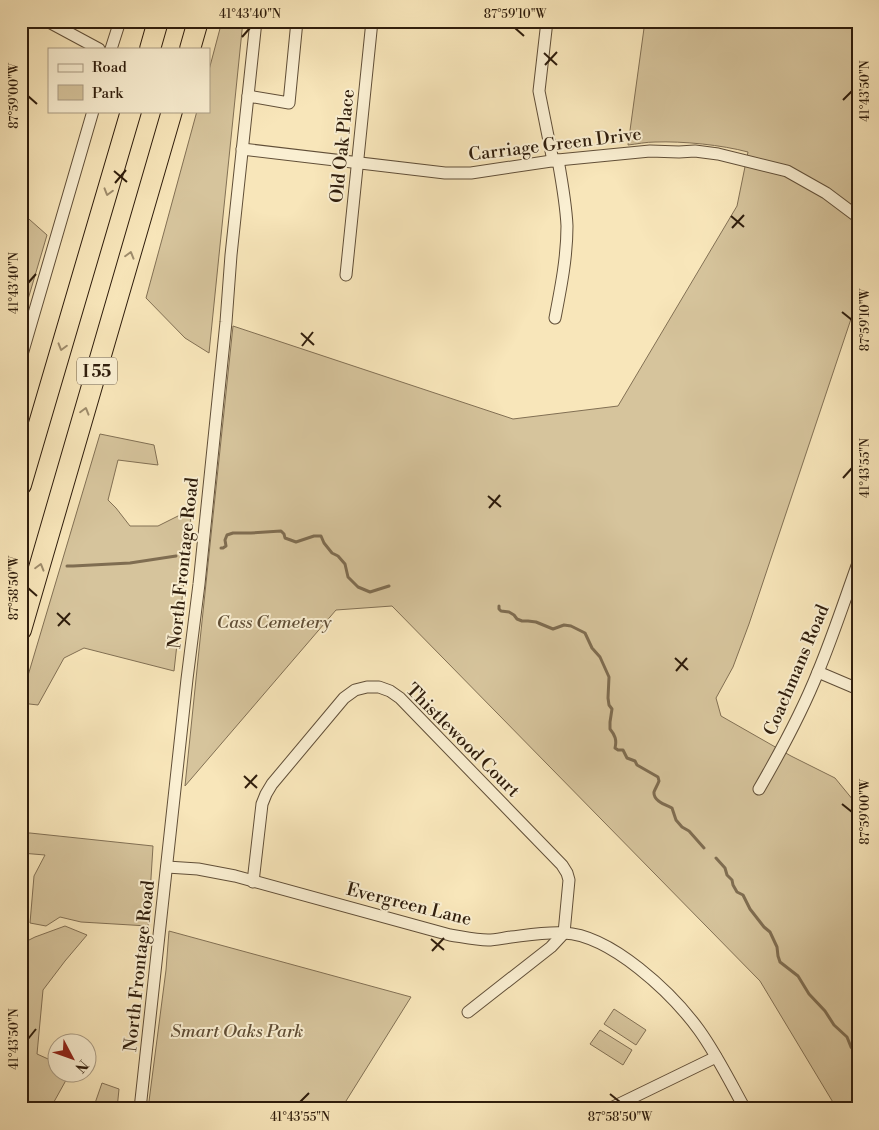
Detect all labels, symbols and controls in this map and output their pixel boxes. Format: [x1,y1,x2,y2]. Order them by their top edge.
text: 41°43'40"N [219,7,281,22]
text: 87°59'10"W [484,7,547,22]
legend [48,48,210,112]
text: Road [92,58,127,77]
text: 41°43'50"N [858,60,873,122]
text: 87°59'00"W [7,62,22,129]
text: Park [92,84,124,103]
street label: Old Oak Place [325,88,360,204]
street label: Carriage Green Drive [467,122,643,167]
one-way arrow [103,187,113,195]
one-way arrow [125,251,135,259]
text: 41°43'40"N [7,252,22,314]
text: 87°59'10"W [858,288,873,351]
one-way arrow [57,343,67,351]
road number: I 55 [77,358,117,384]
one-way arrow [79,406,90,415]
text: 41°43'55"N [858,438,873,498]
street label: North Frontage Road [163,476,204,650]
text: 87°58'50"W [7,555,22,620]
one-way arrow [34,563,44,571]
street label: Coachmans Road [758,600,835,739]
park label: Cass Cemetery [216,611,332,634]
street label: Thistlewood Court [401,679,525,803]
text: 87°59'00"W [858,778,873,845]
street label: Evergreen Lane [344,878,474,931]
street label: North Frontage Road [119,879,160,1053]
text: 41°43'50"N [7,1008,22,1070]
park label: Smart Oaks Park [171,1020,303,1043]
north arrow [48,1032,98,1082]
text: N [71,1056,91,1076]
text: 41°43'55"N [270,1110,330,1125]
text: 87°58'50"W [588,1110,653,1125]

